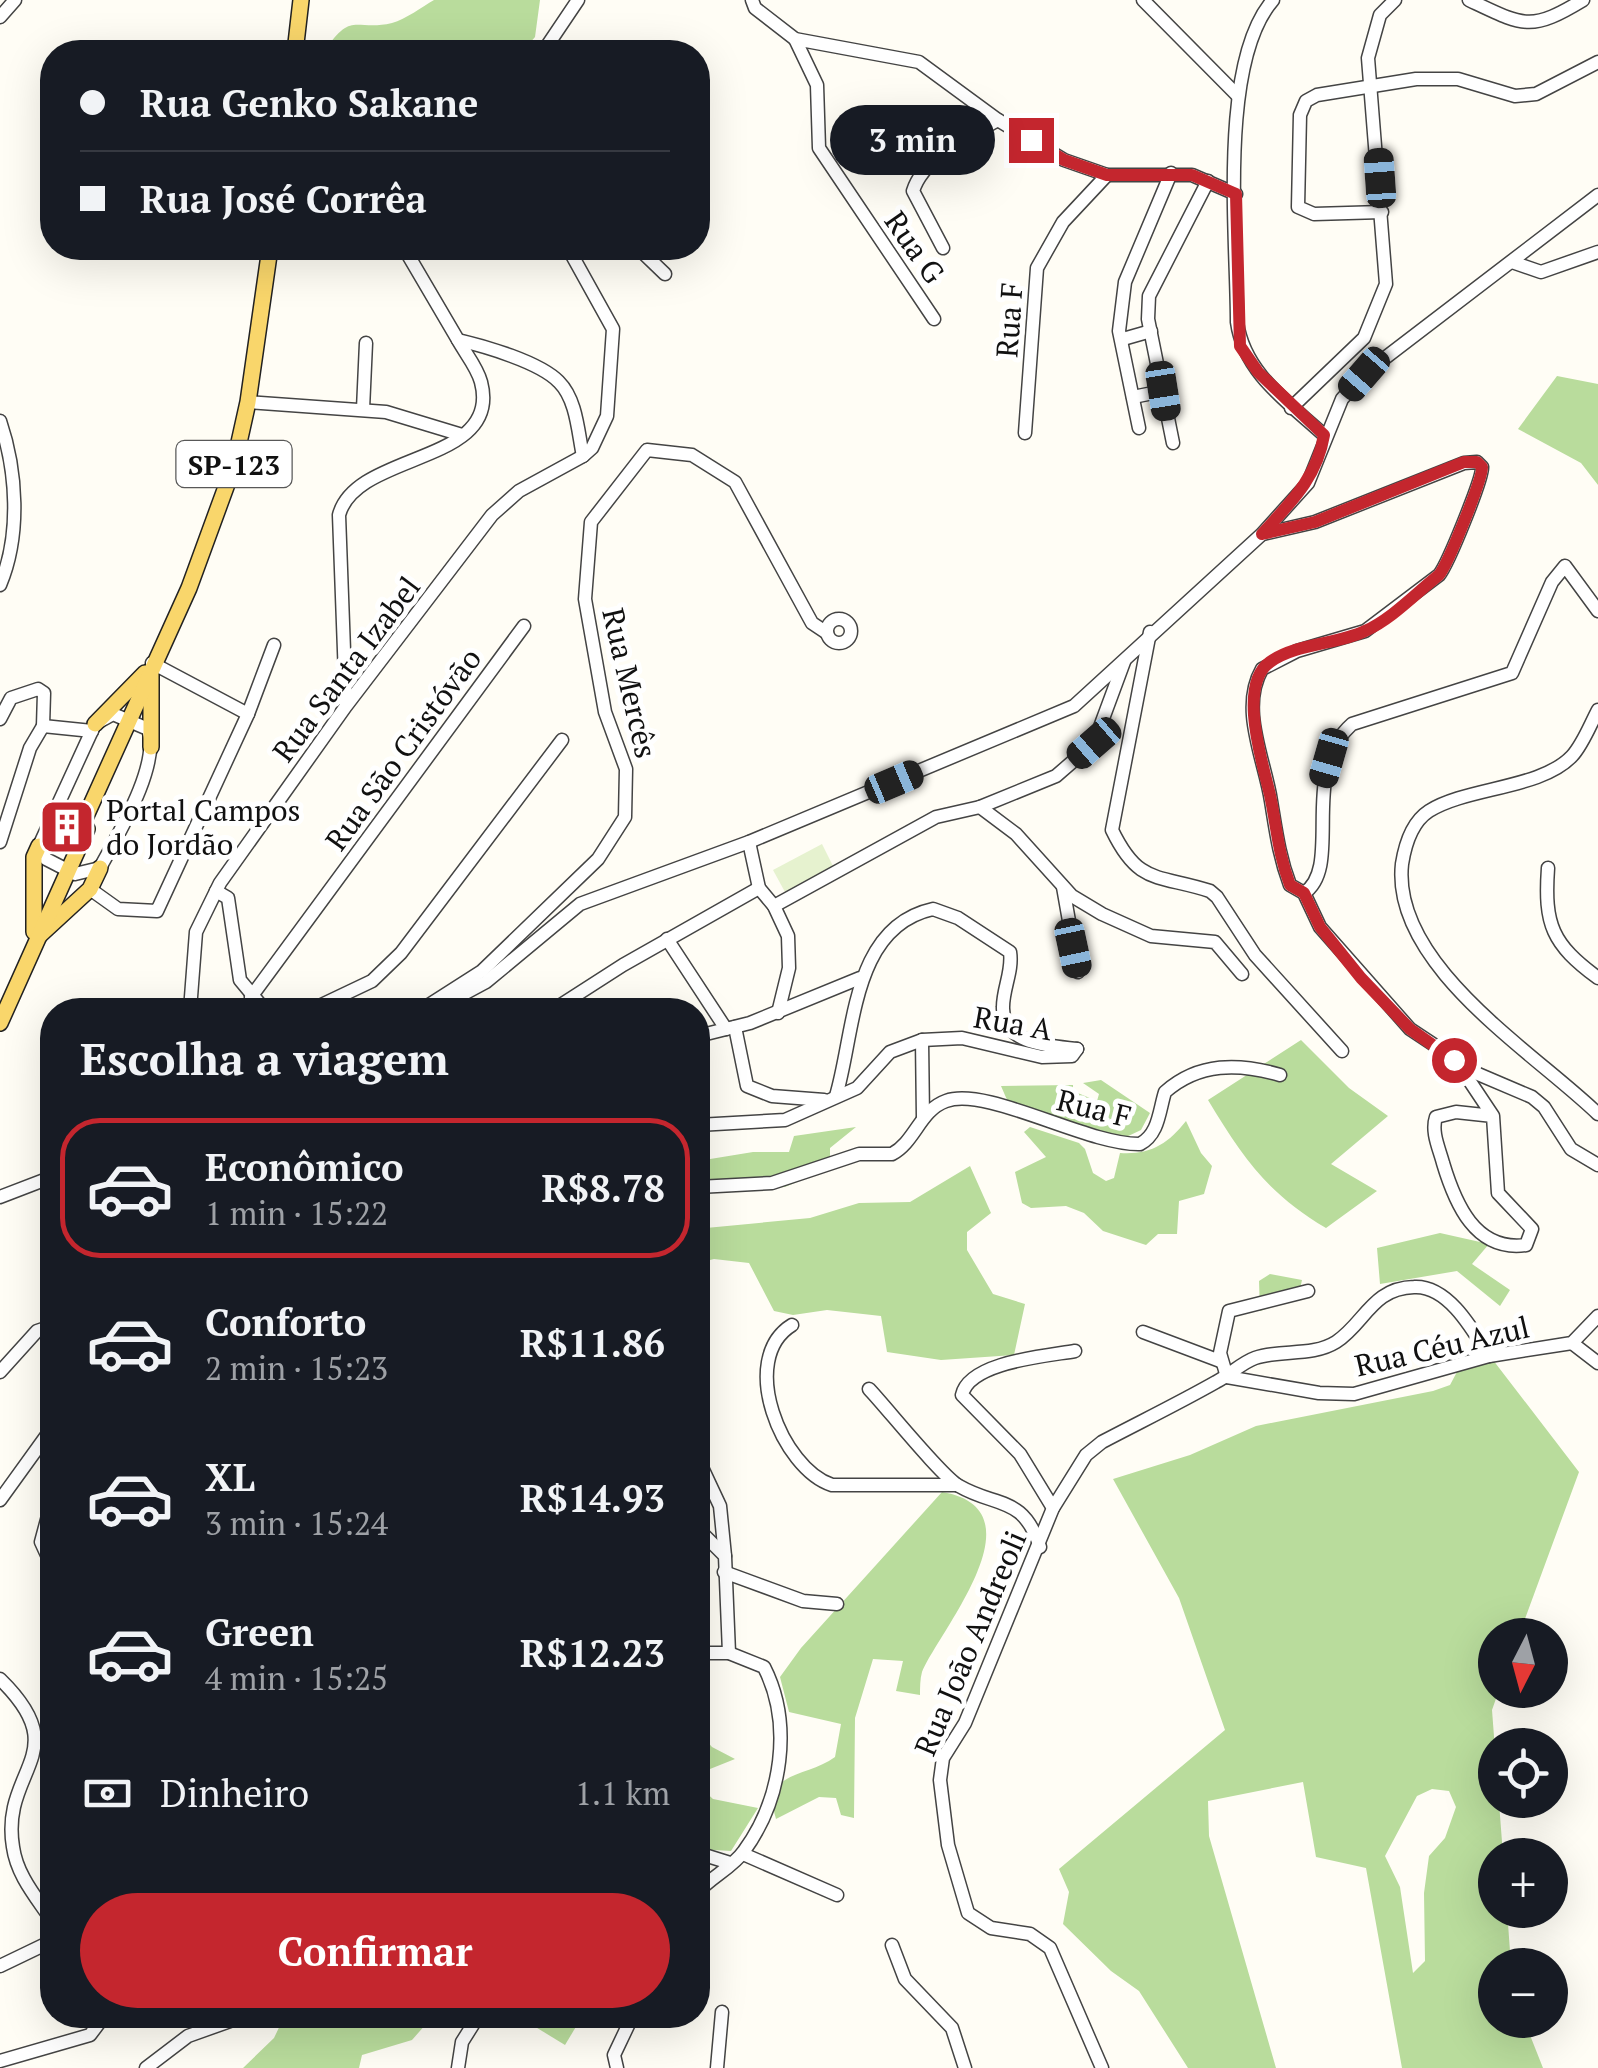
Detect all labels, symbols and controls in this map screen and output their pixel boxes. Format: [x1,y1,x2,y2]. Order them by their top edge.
text: Rua Genko Sakane [140,78,478,128]
callout: 3 min [831,105,996,175]
route end [1009,118,1054,163]
text: 3 min [869,119,956,161]
car [1363,147,1397,209]
text: Rua José Corrêa [140,174,427,224]
street label: Rua G [876,203,954,291]
street label: Rua F [986,281,1032,359]
car [1333,342,1395,406]
car [1143,359,1183,423]
road number: SP-123 [176,441,292,487]
street label: Rua Santa Izabel [263,568,429,770]
street label: Rua Mercês [593,604,667,762]
street label: Rua São Cristóvão [316,640,490,858]
car [1062,712,1126,774]
car [1306,725,1352,791]
car [861,756,927,808]
place label: Portal Campos do Jordão [106,790,301,864]
building icon: Portal Campos do Jordão [37,797,97,857]
car [1052,916,1094,980]
street label: Rua A [971,996,1056,1050]
text: Escolha a viagem [80,1028,449,1088]
route start [1432,1038,1477,1083]
street label: Rua F [1053,1080,1135,1136]
text: Econômico [205,1142,404,1192]
icon: car [85,1143,175,1233]
text: R$8.78 [541,1163,665,1213]
text: 1 min · 15:22 [205,1192,388,1234]
text: Conforto [205,1297,366,1347]
icon: car [85,1298,175,1388]
street label: Rua Céu Azul [1351,1307,1533,1385]
text: R$11.86 [520,1318,665,1368]
text: 2 min · 15:23 [205,1347,388,1389]
text: XL [205,1452,255,1502]
icon: car [85,1453,175,1543]
text: R$14.93 [520,1473,665,1523]
text: 3 min · 15:24 [205,1502,388,1544]
street label: Rua João Andreoli [905,1525,1035,1761]
text: Green [205,1607,314,1657]
icon: car [85,1608,175,1698]
north arrow [1478,1618,1568,1708]
map controls [1478,1618,1568,2038]
text: R$12.23 [520,1628,665,1678]
text: 4 min · 15:25 [205,1657,388,1699]
button: locate [1478,1728,1568,1818]
icon: cash [80,1766,135,1821]
text: Dinheiro [160,1768,309,1818]
text: 1.1 km [575,1772,670,1814]
button: + [1478,1838,1568,1928]
button: Confirmar [80,1893,670,2008]
button: − [1478,1948,1568,2038]

